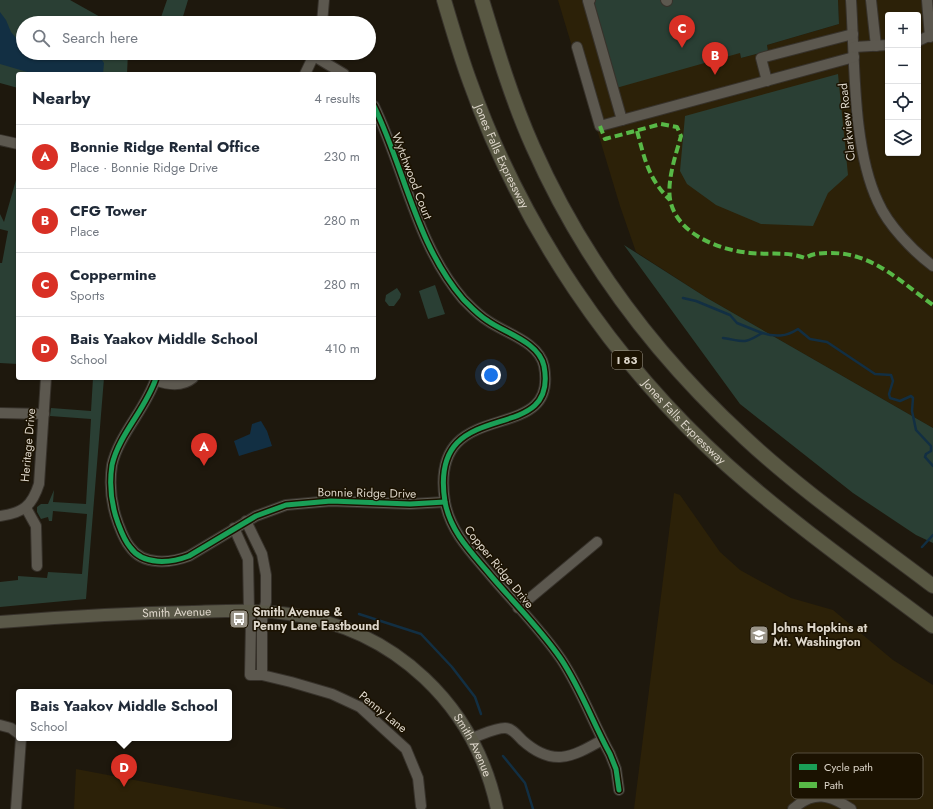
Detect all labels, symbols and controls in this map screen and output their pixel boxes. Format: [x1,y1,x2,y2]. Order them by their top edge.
map controls [885,12,921,156]
button: + [885,12,921,48]
pin: C [669,15,695,48]
search box [16,16,376,60]
icon: search [30,27,52,49]
text: Search here [62,27,138,49]
pin: B [702,42,728,75]
button: − [885,48,921,84]
street label: Clarkview Road [834,82,860,162]
button: locate [885,84,921,120]
text: Nearby [32,86,90,110]
text: 4 results [314,89,360,108]
street label: Jones Falls Expressway [469,100,534,213]
button: layers [885,120,921,156]
street label: Wytchwood Court [387,130,437,222]
text: Bonnie Ridge Rental Office [70,136,260,158]
text: A [40,147,50,166]
text: 230 m [324,147,360,166]
text: Place · Bonnie Ridge Drive [70,158,218,177]
text: CFG Tower [70,200,147,222]
text: B [41,211,49,230]
text: 280 m [324,211,360,230]
text: Place [70,222,99,241]
text: Coppermine [70,264,156,286]
text: C [40,275,50,294]
text: 280 m [324,275,360,294]
text: Sports [70,286,104,305]
text: Bais Yaakov Middle School [70,328,258,350]
text: D [40,339,50,358]
text: 410 m [325,339,360,358]
text: School [70,350,107,369]
road number: I 83 [612,351,642,369]
your location [481,365,501,385]
street label: Jones Falls Expressway [637,374,730,469]
street label: Heritage Drive [16,407,40,483]
pin: A [191,433,217,466]
street label: Bonnie Ridge Drive [317,483,417,503]
street label: Copper Ridge Drive [460,522,538,612]
street label: Smith Avenue [142,602,212,622]
place label: Smith Avenue & Penny Lane Eastbound [253,603,379,635]
bus stop icon: Smith Avenue & Penny Lane Eastbound [228,608,250,630]
place label: Johns Hopkins at Mt. Washington [771,619,867,651]
school or university icon: Johns Hopkins at Mt. Washington [748,624,770,646]
street label: Penny Lane [355,687,411,737]
popup [16,689,232,741]
text: Bais Yaakov Middle School [30,695,218,717]
street label: Smith Avenue [449,710,496,779]
text: School [30,717,67,736]
legend [791,753,923,799]
pin: D [111,754,137,787]
text: Cycle path [824,759,873,775]
text: Path [824,777,843,793]

